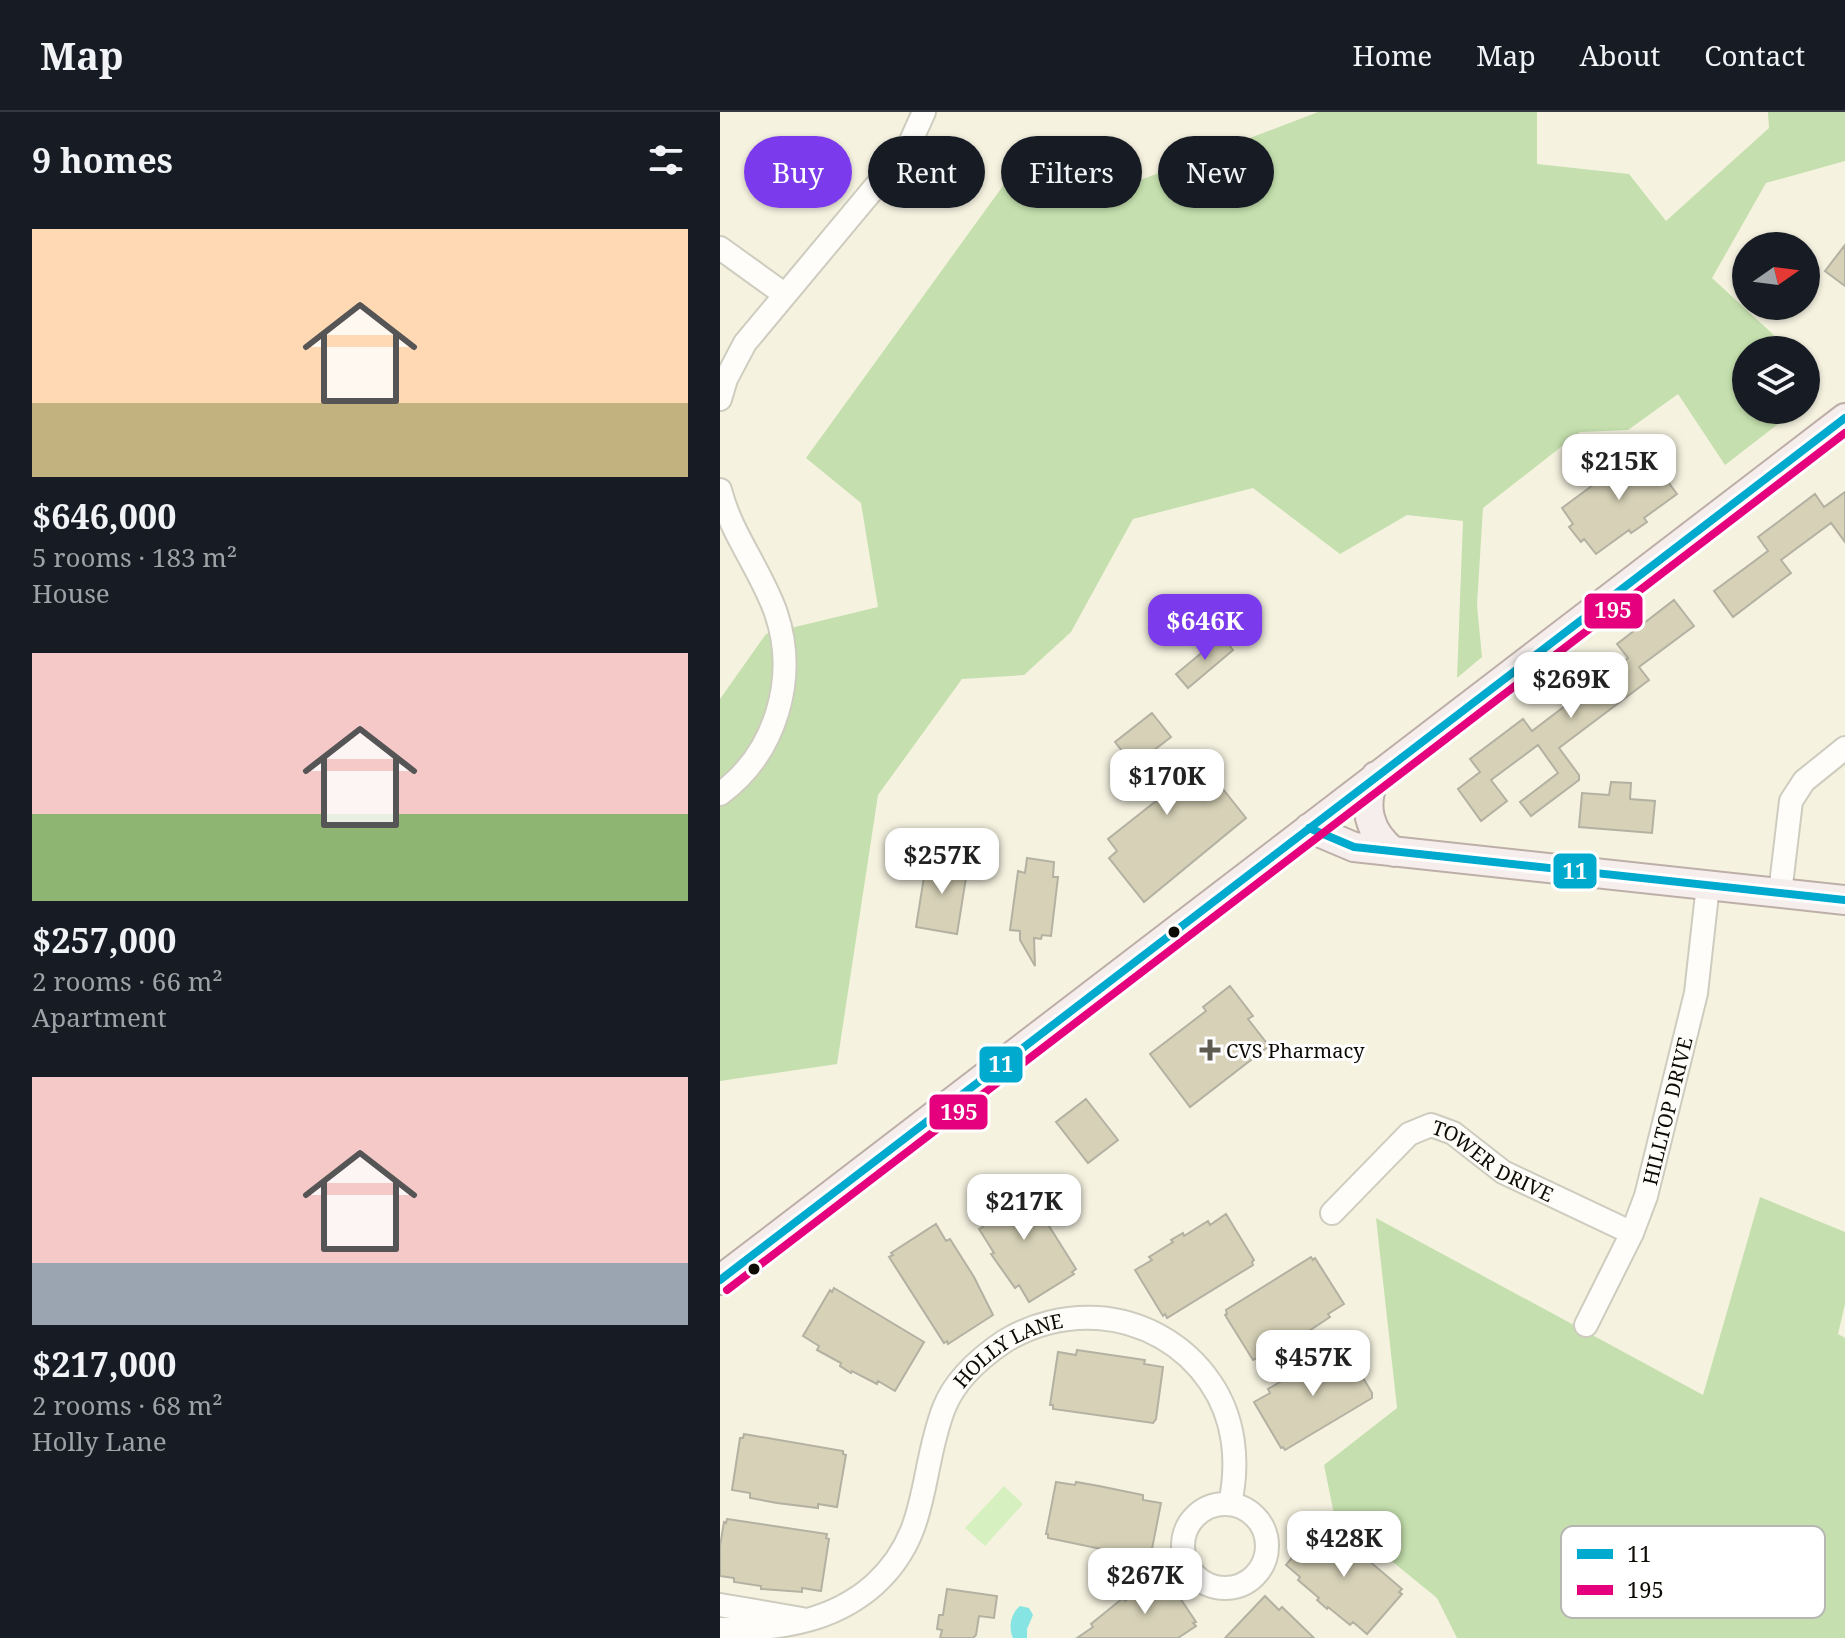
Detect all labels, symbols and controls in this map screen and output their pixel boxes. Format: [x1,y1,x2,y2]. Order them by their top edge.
text: Map [40,29,124,81]
text: Home [1353,36,1432,74]
text: Map [1476,36,1536,74]
text: About [1580,36,1660,74]
text: Contact [1704,36,1805,74]
chip: Buy [744,136,852,208]
chip: Rent [868,136,985,208]
chip: Filters [1001,136,1142,208]
chip: New [1158,136,1274,208]
text: 9 homes [32,137,173,183]
icon: filters [644,138,688,182]
north arrow [1732,232,1820,320]
map controls [1732,232,1820,424]
icon: home [288,281,432,425]
button: layers [1732,336,1820,424]
pin: $215K [1563,434,1675,502]
text: $215K [1580,442,1658,478]
text: $646,000 [32,493,176,539]
text: 5 rooms · 183 m² [32,539,237,575]
text: House [32,575,110,611]
line badge: 195 [1583,592,1644,630]
pin: $646K [1149,594,1261,662]
text: 195 [1594,594,1632,624]
text: $646K [1166,602,1244,638]
pin: $269K [1515,652,1627,720]
text: $269K [1532,660,1610,696]
icon: home [288,705,432,849]
pin: $170K [1111,749,1223,817]
text: $170K [1128,757,1206,793]
pin: $257K [886,828,998,896]
text: $257K [903,836,981,872]
line badge: 11 [1552,852,1598,890]
text: 11 [1563,855,1587,885]
text: $257,000 [32,917,176,963]
unlabelled marker [1166,924,1182,940]
text: 2 rooms · 66 m² [32,963,223,999]
text: Apartment [32,999,167,1035]
street label: HILLTOP DRIVE [1636,1034,1698,1188]
place label: CVS Pharmacy [1226,1037,1365,1064]
marker: CVS Pharmacy [1201,1041,1219,1059]
line badge: 11 [978,1045,1024,1084]
text: 11 [989,1048,1013,1078]
line badge: 195 [928,1093,989,1131]
text: 195 [940,1096,978,1126]
street label: TOWER DRIVE [1429,1113,1558,1208]
icon: home [288,1129,432,1273]
pin: $217K [968,1174,1080,1242]
text: $217K [985,1182,1063,1218]
unlabelled marker [746,1261,762,1277]
street label: HOLLY LANE [947,1307,1065,1393]
pin: $457K [1257,1330,1369,1398]
text: $457K [1274,1338,1352,1374]
text: $217,000 [32,1341,176,1387]
text: 2 rooms · 68 m² [32,1387,223,1423]
text: Holly Lane [32,1423,167,1459]
pin: $428K [1288,1511,1400,1579]
text: $428K [1305,1519,1383,1555]
legend [1561,1526,1825,1618]
text: 11 [1627,1538,1652,1568]
pin: $267K [1089,1548,1201,1616]
text: $267K [1106,1556,1184,1592]
text: 195 [1627,1574,1664,1604]

